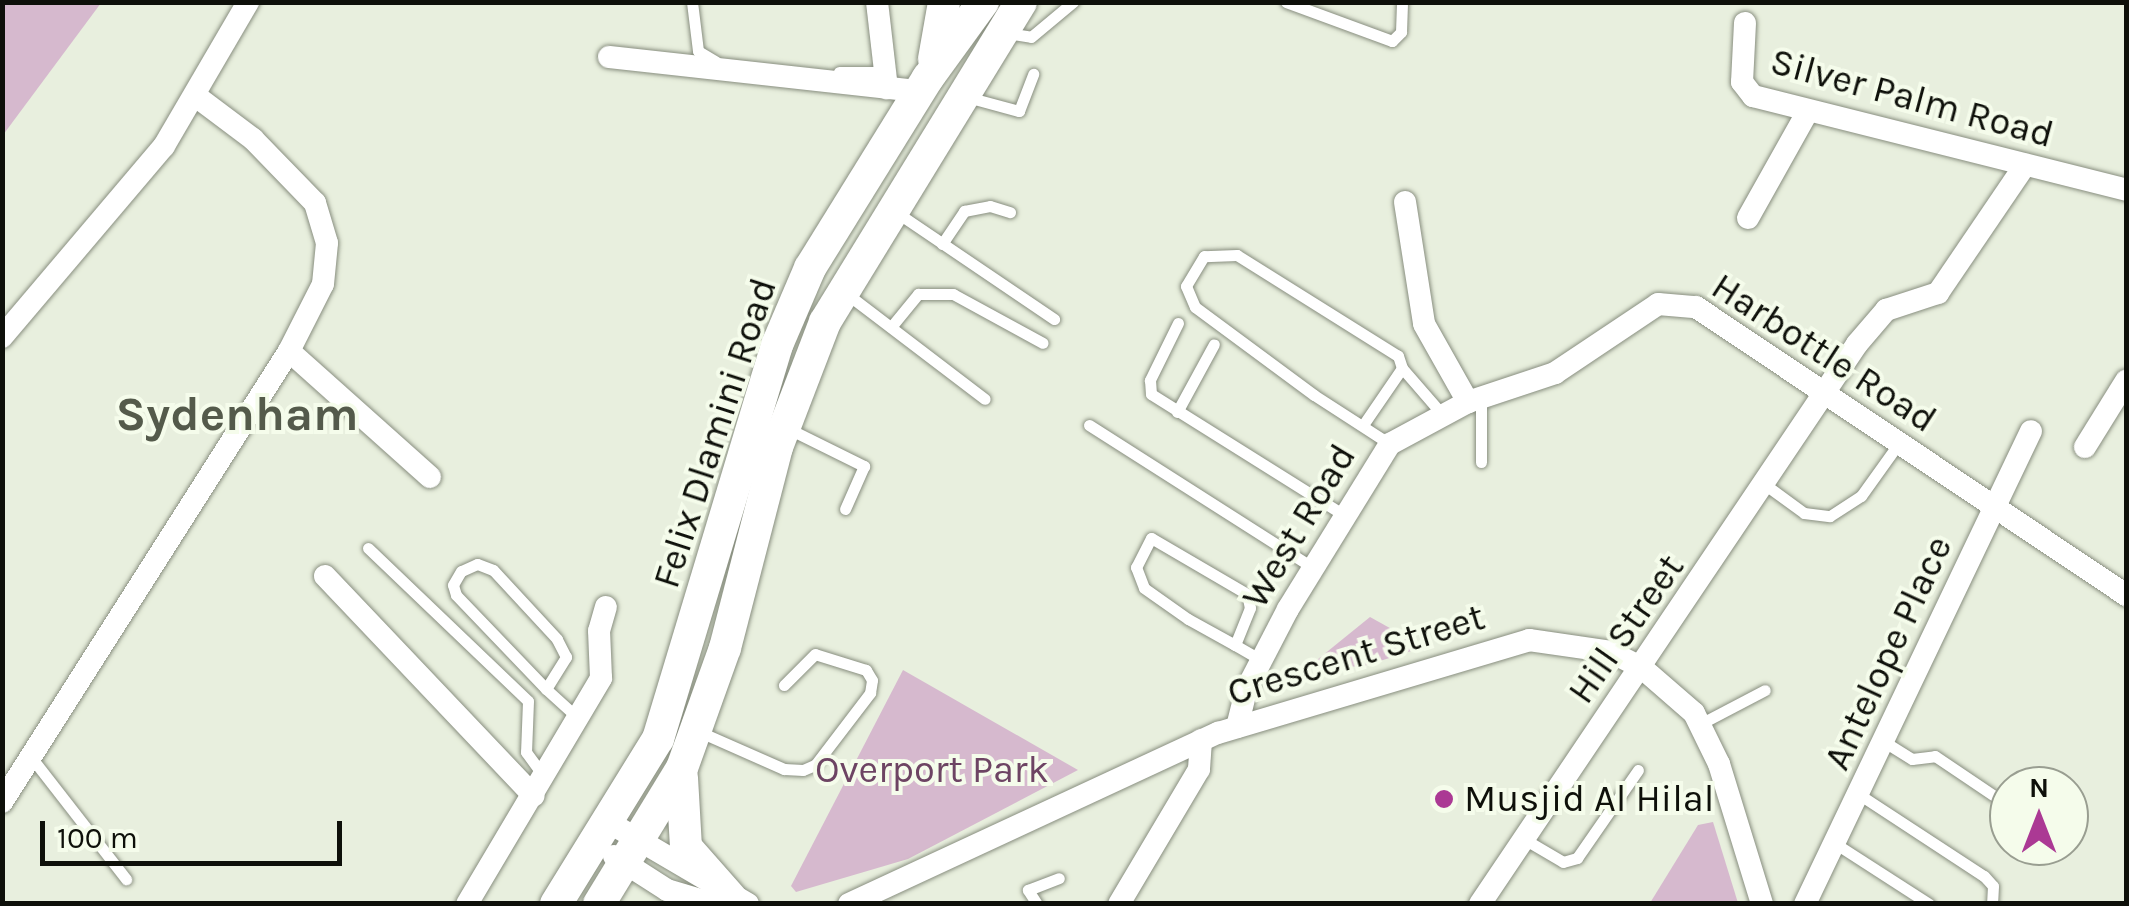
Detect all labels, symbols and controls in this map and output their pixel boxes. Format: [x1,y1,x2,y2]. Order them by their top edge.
street label: Silver Palm Road [1766,38,2058,158]
street label: Harbottle Road [1703,263,1945,443]
street label: Felix Dlamini Road [643,272,787,594]
district label: Sydenham [115,386,359,444]
street label: West Road [1232,436,1366,616]
street label: Antelope Place [1814,529,1962,777]
street label: Hill Street [1558,546,1694,712]
street label: Crescent Street [1222,594,1490,716]
park label: Overport Park [815,747,1049,793]
north arrow [1989,766,2089,866]
text: N [2029,771,2049,804]
place label: Musjid Al Hilal [1464,776,1714,822]
marker: Musjid Al Hilal [1433,788,1455,810]
scale bar [45,801,348,863]
text: 100 m [57,820,138,856]

